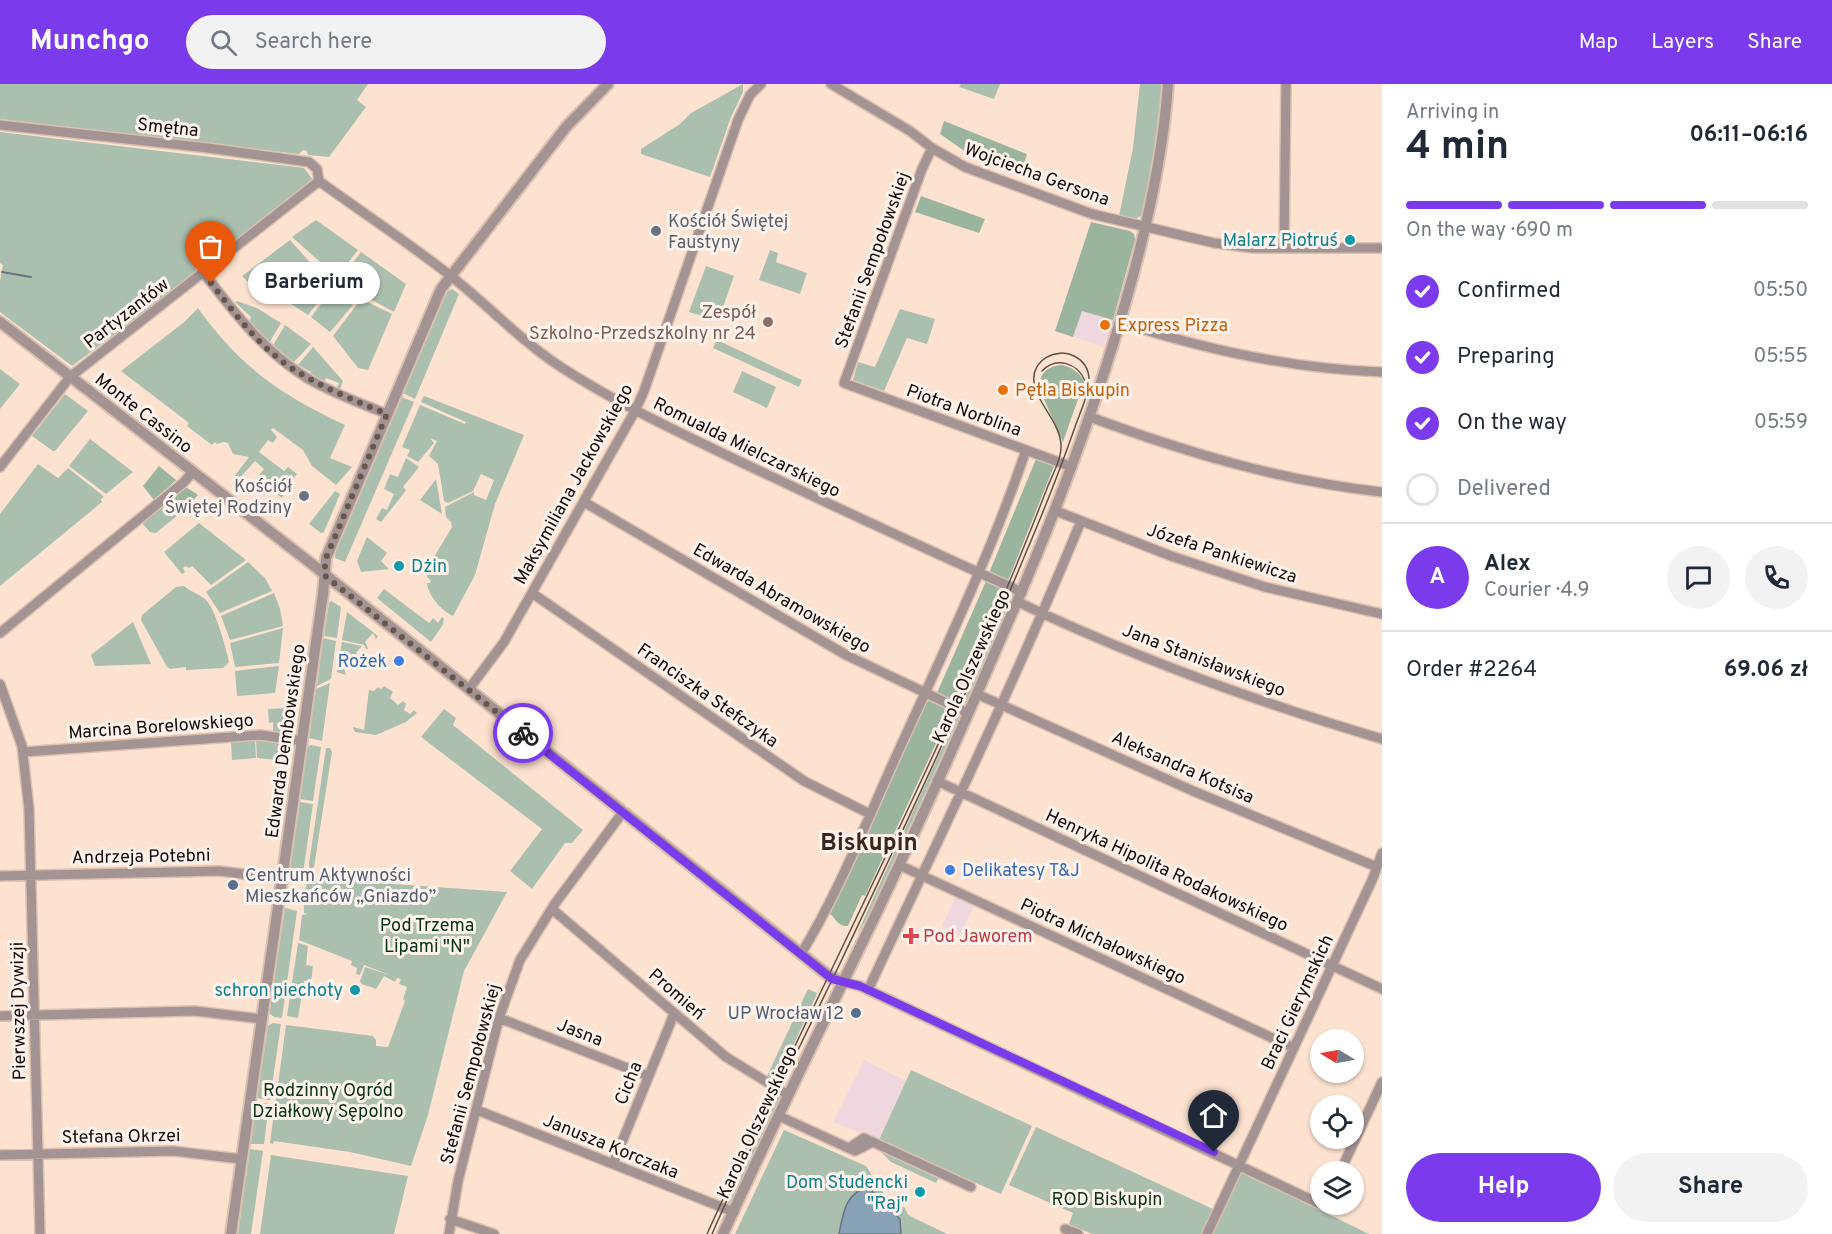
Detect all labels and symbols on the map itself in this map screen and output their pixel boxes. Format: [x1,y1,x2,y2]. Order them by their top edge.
street label: Smętna [136,114,200,143]
street label: Wojciecha Gersona [961,138,1112,212]
street label: Stefanii Sempołowskiej [831,169,916,352]
place label: Kościół Świętej Faustyny [668,209,788,255]
pin [185,221,236,283]
marker: Kościół Świętej Faustyny [649,224,663,238]
place label: Malarz Piotruś [1223,230,1338,253]
marker: Malarz Piotruś [1343,233,1357,247]
callout: Barberium [247,262,379,304]
street label: Partyzantów [80,274,174,355]
place label: Zespół Szkolno-Przedszkolny nr 24 [529,302,756,346]
marker: Zespół Szkolno-Przedszkolny nr 24 [761,315,775,329]
place label: Express Pizza [1117,315,1228,338]
marker: Express Pizza [1098,318,1112,332]
street label: Monte Cassino [90,369,197,460]
street label: Maksymiliana Jackowskiego [509,380,639,589]
street label: Piotra Norblina [903,380,1024,443]
place label: Pętla Biskupin [1015,380,1130,403]
marker: Pętla Biskupin [996,383,1010,397]
street label: Romualda Mielczarskiego [649,393,844,504]
place label: Kościół Świętej Rodziny [165,476,292,520]
marker: Kościół Świętej Rodziny [297,489,311,503]
street label: Józefa Pankiewicza [1143,519,1300,590]
street label: Edwarda Abramowskiego [688,539,874,660]
place label: Dżin [411,556,447,579]
marker: Dżin [392,559,406,573]
street label: Karola Olszewskiego [928,586,1017,747]
street label: Jana Stanisławskiego [1119,620,1288,703]
street label: Franciszka Stefczyka [632,639,782,754]
street label: Edwarda Dembowskiego [261,643,312,840]
place label: Rożek [337,651,387,674]
marker: Rożek [392,654,406,668]
courier [493,703,553,763]
street label: Marcina Borelowskiego [68,710,255,745]
street label: Aleksandra Kotsisa [1108,727,1257,810]
street label: Henryka Hipolita Rodakowskiego [1041,805,1292,938]
district label: Biskupin [820,829,918,859]
street label: Andrzeja Potebni [71,845,211,870]
place label: Delikatesy T&J [962,860,1080,883]
marker: Delikatesy T&J [943,863,957,877]
place label: Centrum Aktywności Mieszkańców „Gniazdo” [245,865,437,909]
marker: Centrum Aktywności Mieszkańców „Gniazdo” [226,878,240,892]
street label: Piotra Michałowskiego [1016,894,1189,991]
park label: Pod Trzema Lipami "N" [380,915,474,959]
place label: Pod Jaworem [923,926,1033,949]
marker: Pod Jaworem [904,929,918,943]
street label: Braci Gierymskich [1257,931,1340,1074]
street label: Pierwszej Dywizji [7,942,32,1080]
street label: Promień [643,964,709,1026]
place label: schron piechoty [214,980,343,1003]
street label: Stefanii Sempołowskiej [436,981,507,1167]
marker: schron piechoty [348,983,362,997]
place label: UP Wrocław 12 [727,1003,844,1026]
marker: UP Wrocław 12 [849,1006,863,1020]
street label: Jasna [553,1014,606,1053]
north arrow [1310,1029,1364,1083]
street label: Karola Olszewskiego [713,1042,804,1203]
street label: Cicha [610,1058,648,1109]
park label: Rodzinny Ogród Działkowy Sępolno [252,1080,404,1124]
pin [1188,1090,1239,1152]
street label: Janusza Korczaka [539,1110,682,1185]
street label: Stefana Okrzei [61,1125,181,1150]
place label: Dom Studencki "Raj" [786,1172,908,1216]
marker: Dom Studencki "Raj" [913,1185,927,1199]
park label: ROD Biskupin [1052,1189,1162,1212]

